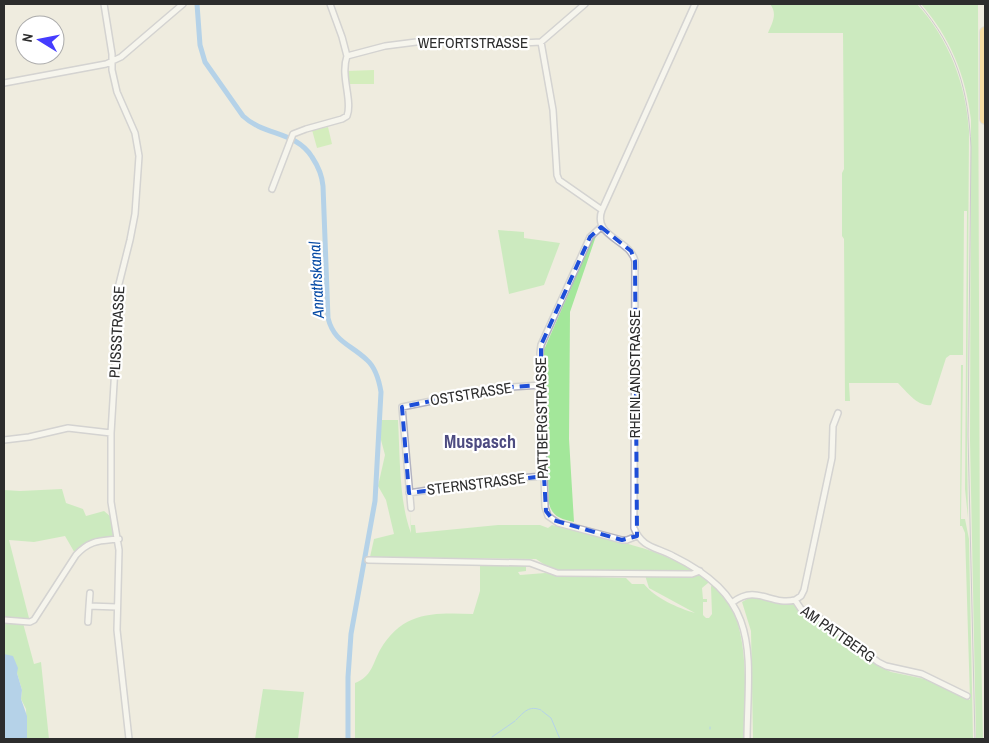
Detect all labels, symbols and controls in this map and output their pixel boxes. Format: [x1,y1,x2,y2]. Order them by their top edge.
north arrow [15,15,65,65]
text: N [18,32,37,43]
street label: WEFORTSTRASSE [418,32,528,53]
water label: Anrathskanal [303,240,329,320]
street label: PLISSSTRASSE [104,285,129,379]
street label: RHEINLANDSTRASSE [624,310,645,438]
street label: PATTBERGSTRASSE [530,357,553,479]
street label: OSTSTRASSE [428,377,513,410]
district label: Muspasch [444,429,516,454]
street label: STERNSTRASSE [425,467,526,500]
street label: AM PATTBERG [796,600,880,667]

